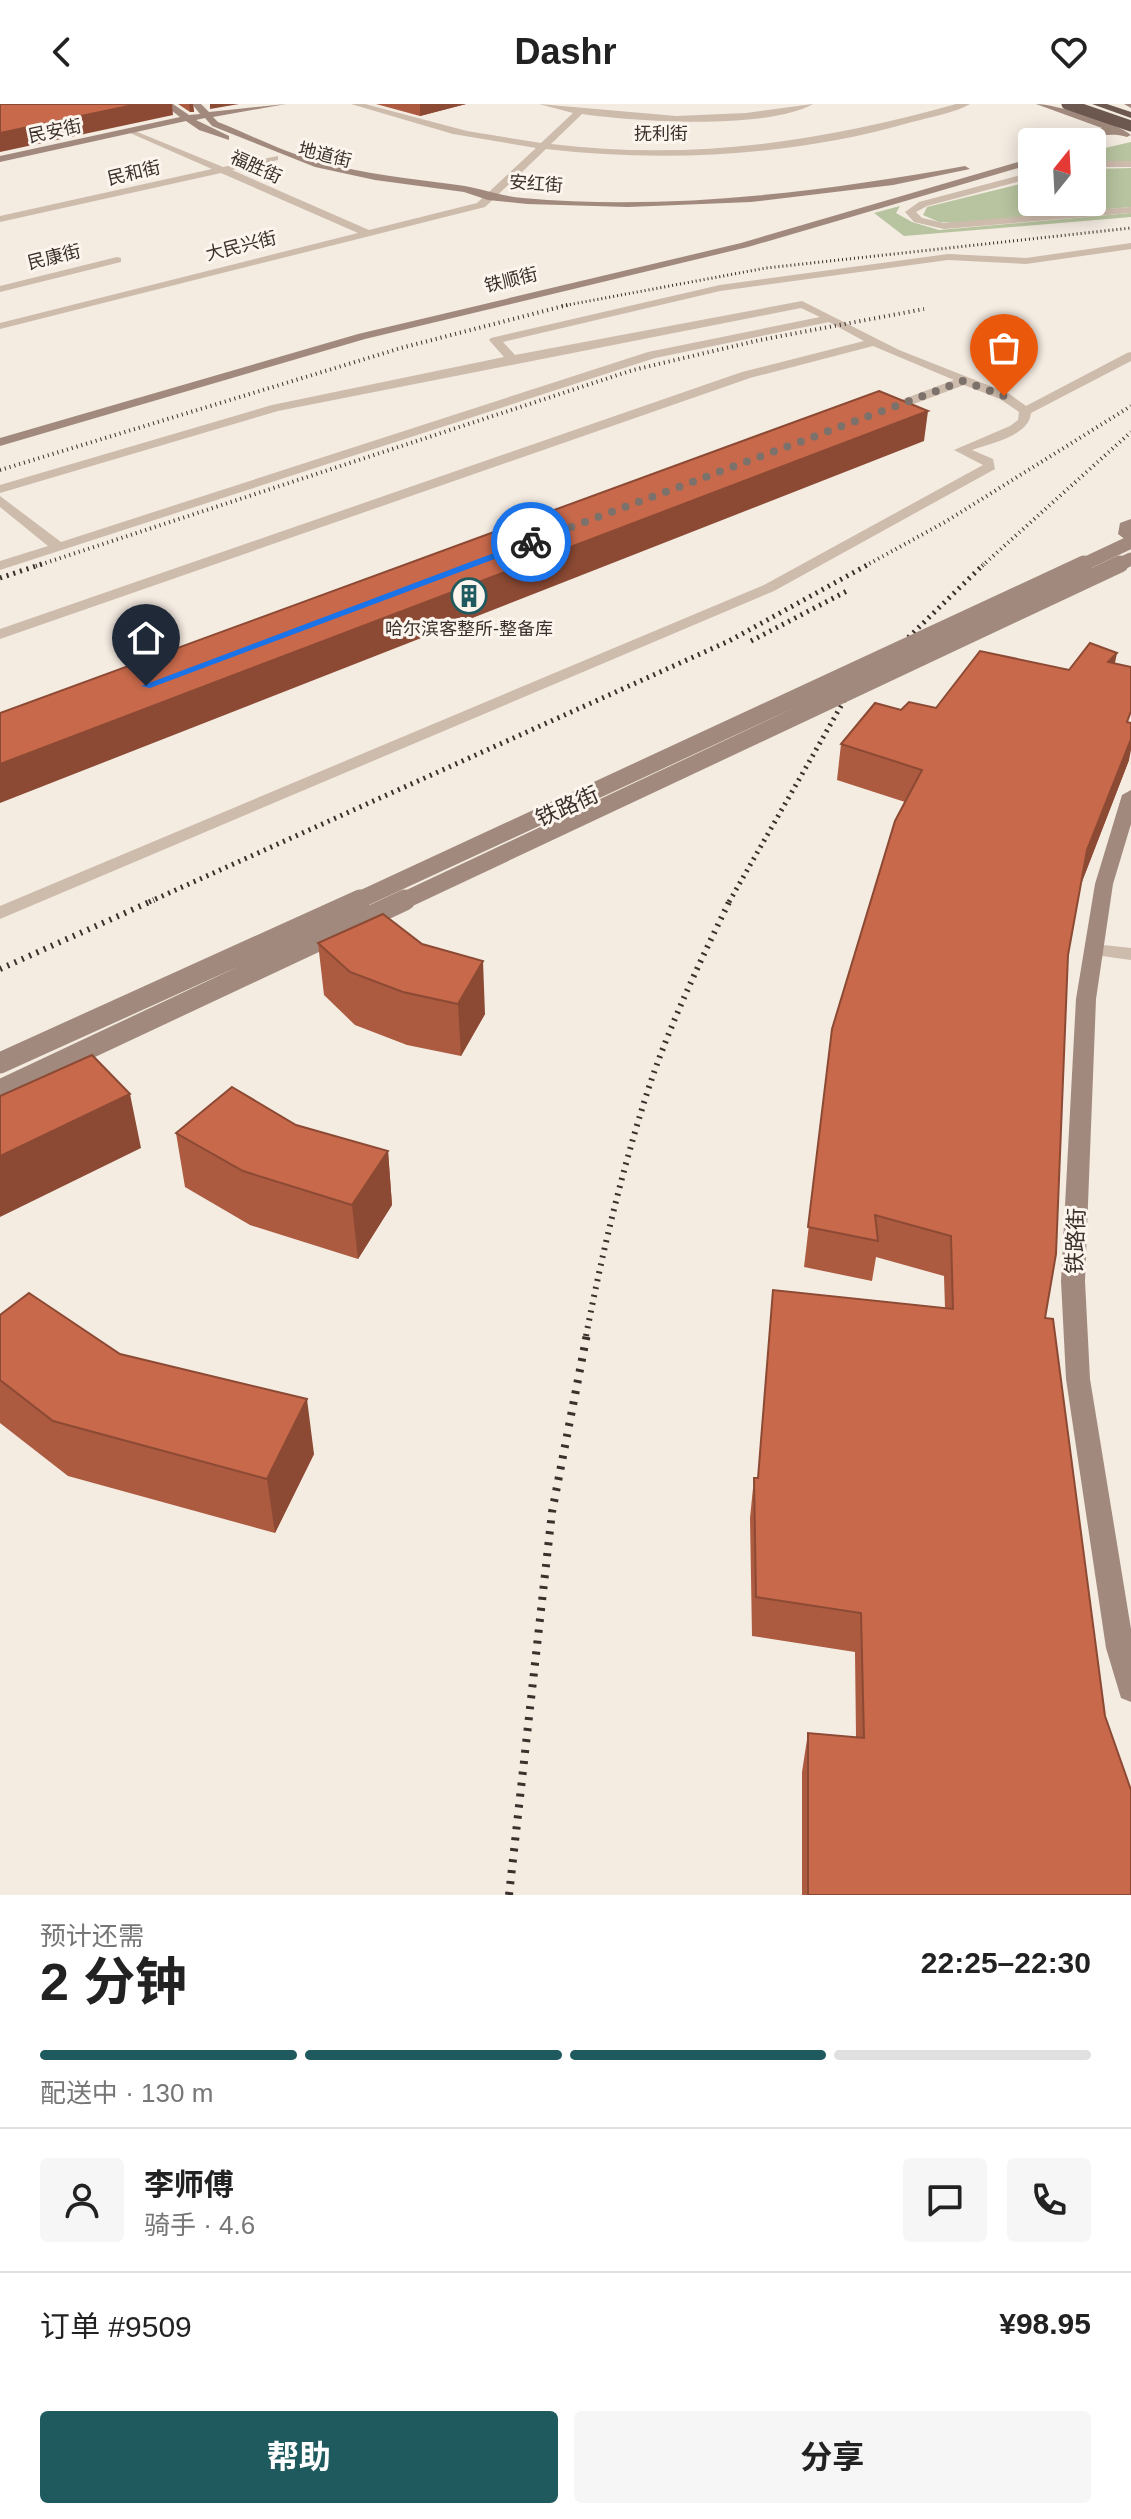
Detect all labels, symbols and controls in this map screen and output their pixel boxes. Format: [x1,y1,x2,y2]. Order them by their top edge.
icon: back [40,30,84,74]
icon: heart [1047,30,1091,74]
text: Dashr [514,31,617,72]
street label: 民安街 [27,116,83,146]
street label: 抚利街 [634,124,688,144]
north arrow [1018,128,1106,216]
map controls [1018,128,1106,216]
street label: 地道街 [296,139,354,171]
street label: 福胜街 [227,147,285,187]
street label: 民和街 [105,157,163,189]
street label: 安红街 [508,172,564,196]
street label: 大民兴街 [204,228,278,264]
street label: 民康街 [25,241,83,273]
street label: 铁顺街 [482,264,540,296]
pin [970,314,1038,396]
icon: bag [982,326,1026,370]
courier [491,502,571,582]
icon: bike [509,520,553,564]
building icon: 哈尔滨客整所-整备库 [450,577,488,615]
pin [112,604,180,686]
icon: home [124,616,168,660]
place label: 哈尔滨客整所-整备库 [385,619,553,639]
street label: 铁路街 [532,782,602,831]
street label: 铁路街 [1062,1208,1089,1274]
text: 预计还需 [40,1921,144,1951]
text: 22:25–22:30 [921,1946,1091,1979]
text: 2 分钟 [40,1953,187,2011]
text: 配送中 · 130 m [40,2078,213,2108]
button: person [40,2158,124,2242]
button: chat [903,2158,987,2242]
button: phone [1007,2158,1091,2242]
text: 李师傅 [144,2168,234,2201]
text: 骑手 · 4.6 [144,2210,255,2240]
text: ¥98.95 [999,2307,1091,2340]
text: 订单 #9509 [40,2310,192,2343]
button: 帮助 [40,2411,558,2503]
button: 分享 [574,2411,1091,2503]

